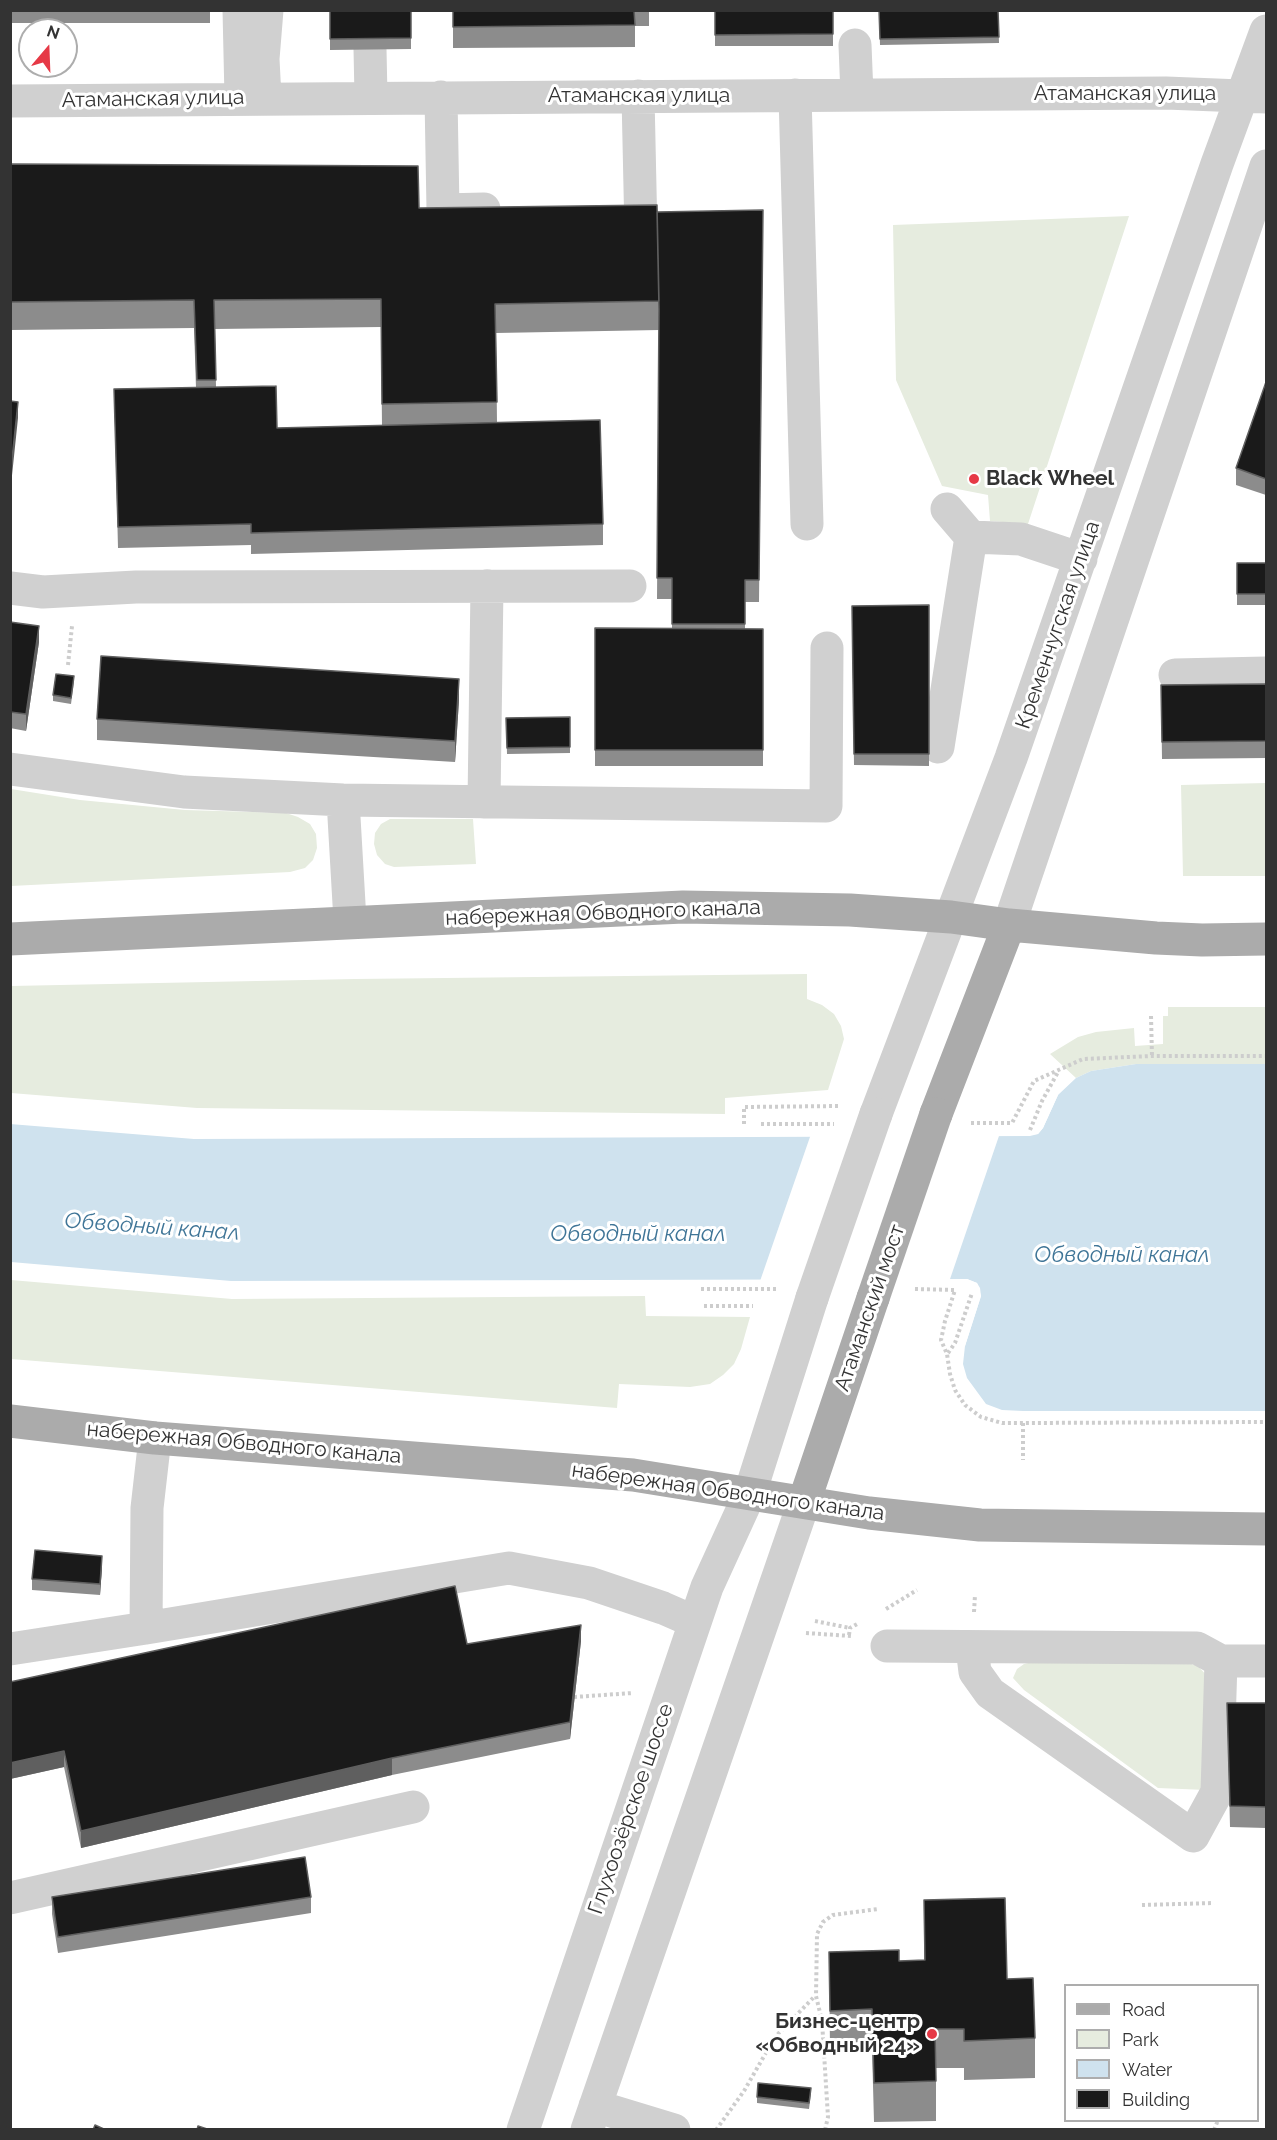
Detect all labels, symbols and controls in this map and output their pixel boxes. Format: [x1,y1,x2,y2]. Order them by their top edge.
north arrow [18,18,78,78]
text: N [45,21,62,43]
street label: Атаманская улица [1034,81,1216,107]
street label: Атаманская улица [548,83,730,109]
street label: Атаманская улица [61,85,245,113]
place label: Black Wheel [986,466,1114,492]
marker: Black Wheel [967,472,981,486]
street label: Кременчугская улица [1011,518,1105,732]
street label: набережная Обводного канала [445,895,761,931]
water label: Обводный канал [63,1208,241,1246]
water label: Обводный канал [550,1221,726,1247]
street label: Атаманский мост [830,1221,910,1395]
water label: Обводный канал [1034,1242,1210,1268]
street label: набережная Обводного канала [86,1417,402,1469]
street label: набережная Обводного канала [570,1458,886,1526]
street label: Глухоозёрское шоссе [583,1700,679,1918]
legend [1064,1984,1259,2122]
text: Road [1122,1999,1165,2020]
place label: Бизнес-центр «Обводный 24» [756,2009,920,2059]
marker: Бизнес-центр «Обводный 24» [925,2027,939,2041]
text: Park [1122,2029,1159,2050]
text: Water [1122,2059,1172,2080]
text: Building [1122,2089,1190,2110]

